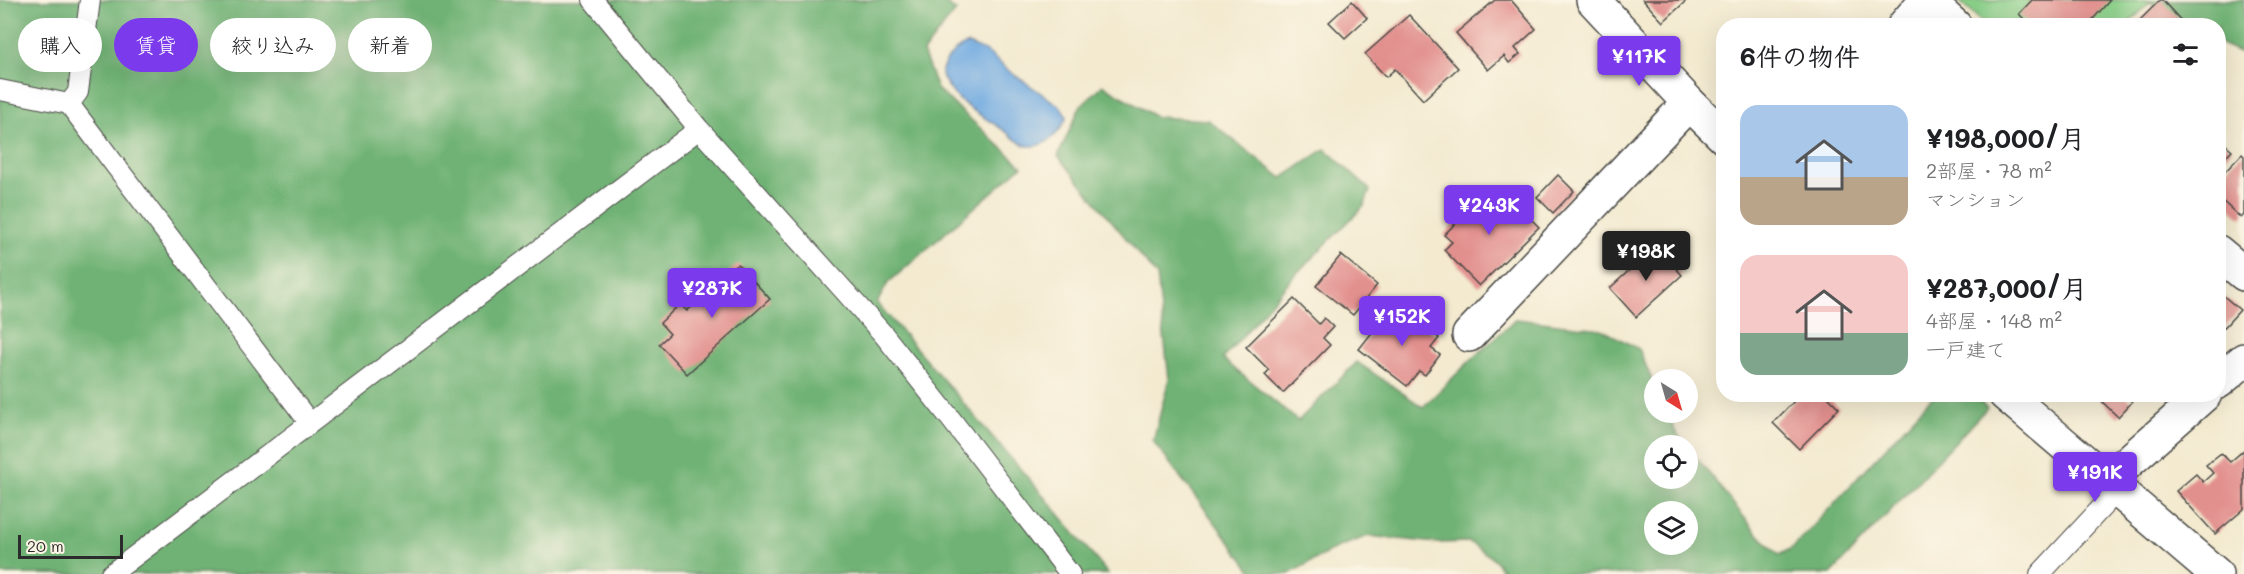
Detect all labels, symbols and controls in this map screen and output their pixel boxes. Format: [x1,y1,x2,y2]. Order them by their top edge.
chip: 購入 [18,18,102,72]
chip: 賃貸 [114,18,198,72]
chip: 絞り込み [210,18,336,72]
chip: 新着 [348,18,432,72]
pin: ¥117K [1597,36,1681,87]
icon: filters [2169,38,2202,71]
text: 6件の物件 [1740,39,1860,73]
text: ¥117K [1611,42,1667,68]
text: ¥198,000/月 [1926,121,2086,155]
icon: home [1788,129,1860,201]
text: 2部屋 · 78 m² [1926,157,2052,183]
pin: ¥243K [1447,185,1531,236]
text: マンション [1926,186,2025,212]
text: ¥243K [1458,191,1520,217]
pin: ¥198K [1604,231,1688,282]
text: ¥198K [1616,237,1676,263]
pin: ¥287K [670,268,754,319]
text: ¥287,000/月 [1926,271,2088,305]
text: ¥287K [682,274,742,300]
icon: home [1788,279,1860,351]
pin: ¥152K [1360,296,1444,347]
text: ¥152K [1373,302,1431,328]
text: 4部屋 · 148 m² [1926,307,2062,333]
text: 一戸建て [1926,336,2006,362]
north arrow [1644,369,1698,423]
map controls [1644,369,1698,555]
button: locate [1644,435,1698,489]
pin: ¥191K [2053,452,2137,503]
text: ¥191K [2067,458,2123,484]
button: layers [1644,501,1698,555]
scale bar [18,532,123,560]
text: 20 m [27,535,64,556]

